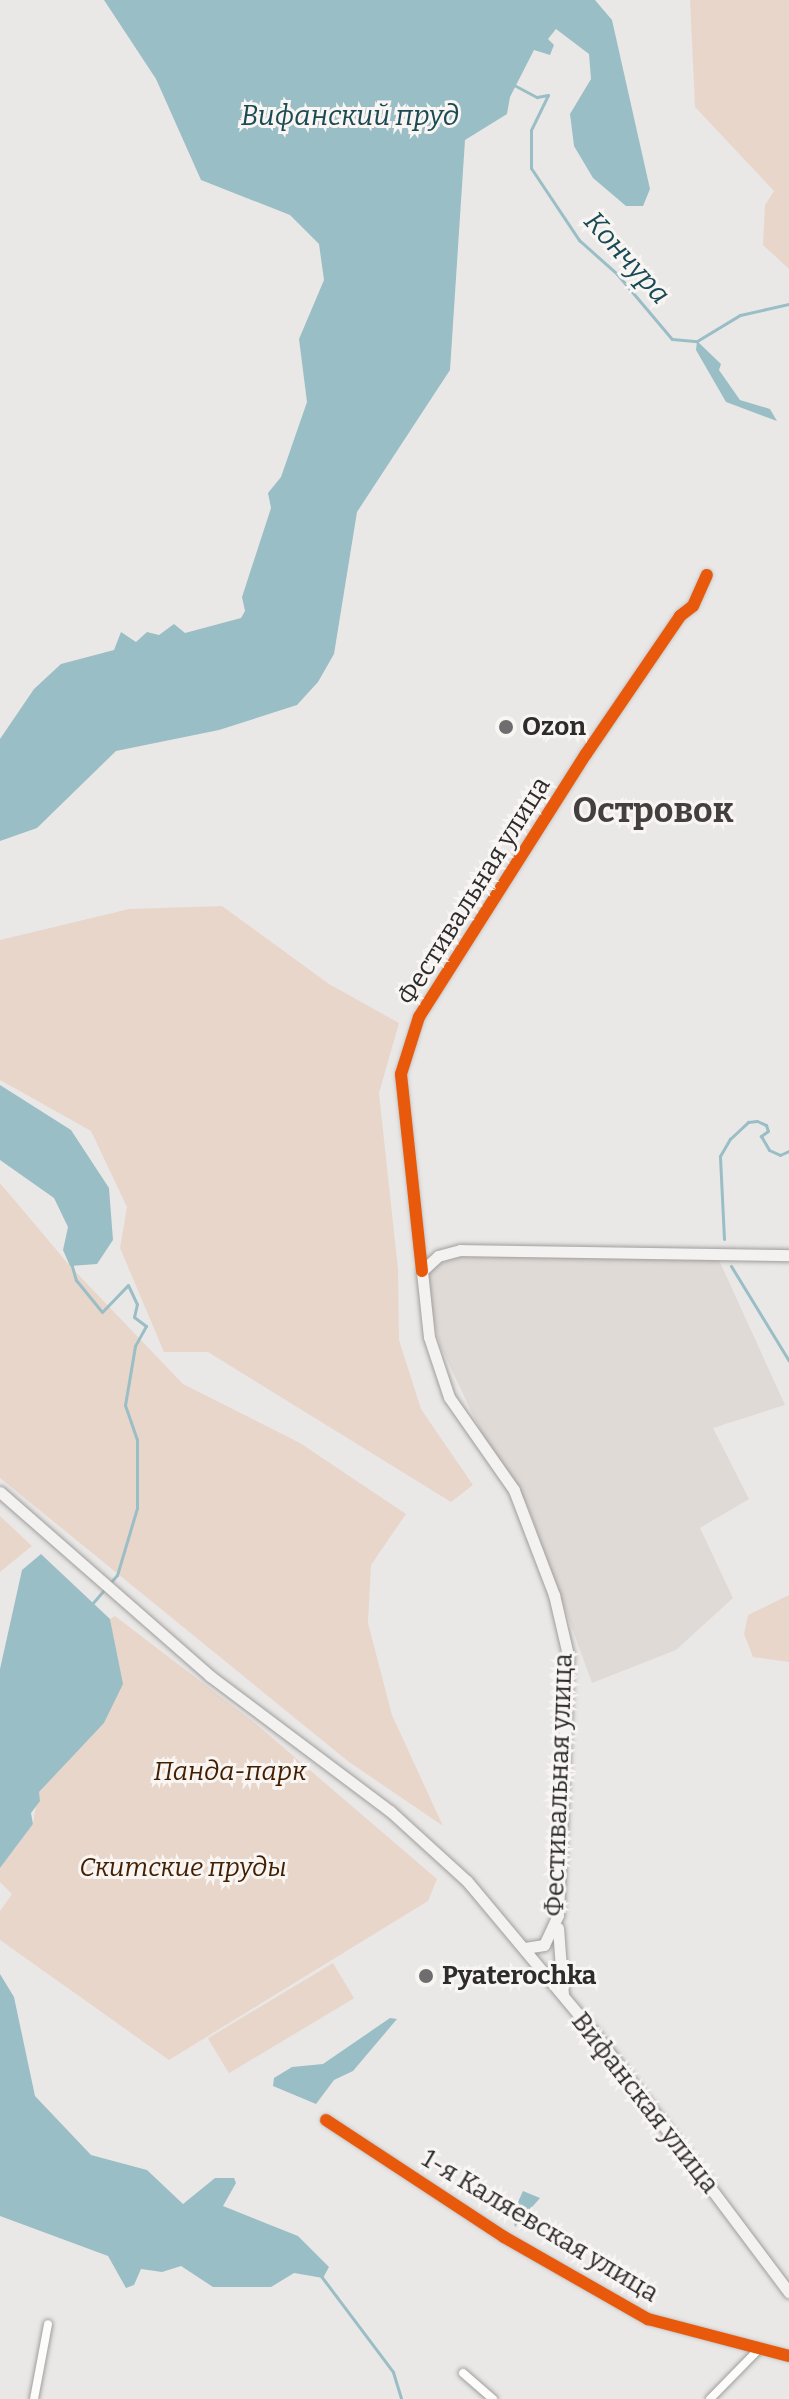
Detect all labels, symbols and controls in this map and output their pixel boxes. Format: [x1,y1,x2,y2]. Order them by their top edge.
water label: Вифанский пруд [241,99,459,133]
water label: Кончура [577,205,677,311]
place label: Ozon [522,711,586,743]
marker: Ozon [497,718,515,736]
street label: Фестивальная улица [391,771,557,1011]
district label: Островок [573,791,733,831]
street label: Фестивальная улица [539,1653,579,1917]
park label: Панда-парк [154,1756,306,1788]
park label: Скитские пруды [79,1852,287,1884]
place label: Pyaterochka [442,1960,596,1992]
marker: Pyaterochka [417,1967,435,1985]
street label: Вифанская улица [565,2006,725,2200]
street label: 1-я Каляевская улица [416,2143,664,2309]

